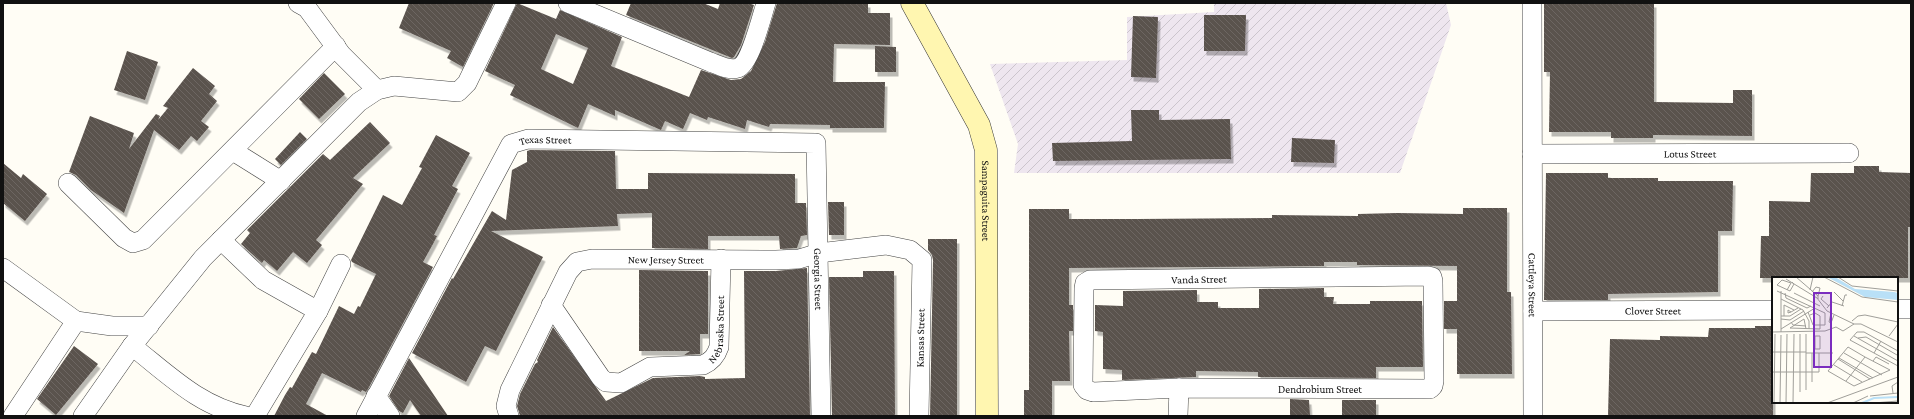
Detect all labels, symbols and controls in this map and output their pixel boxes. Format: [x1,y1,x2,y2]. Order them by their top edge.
street label: Texas Street [517,133,572,147]
street label: Lotus Street [1664,147,1717,160]
street label: Sampaguita Street [979,161,992,242]
street label: Georgia Street [811,248,825,311]
street label: New Jersey Street [628,253,704,266]
street label: Cattleya Street [1526,253,1539,318]
street label: Vanda Street [1171,273,1227,285]
inset map [1772,277,1898,403]
street label: Nebraska Street [705,295,726,366]
street label: Clover Street [1625,304,1682,317]
street label: Kansas Street [913,308,927,367]
street label: Dendrobium Street [1278,383,1362,395]

